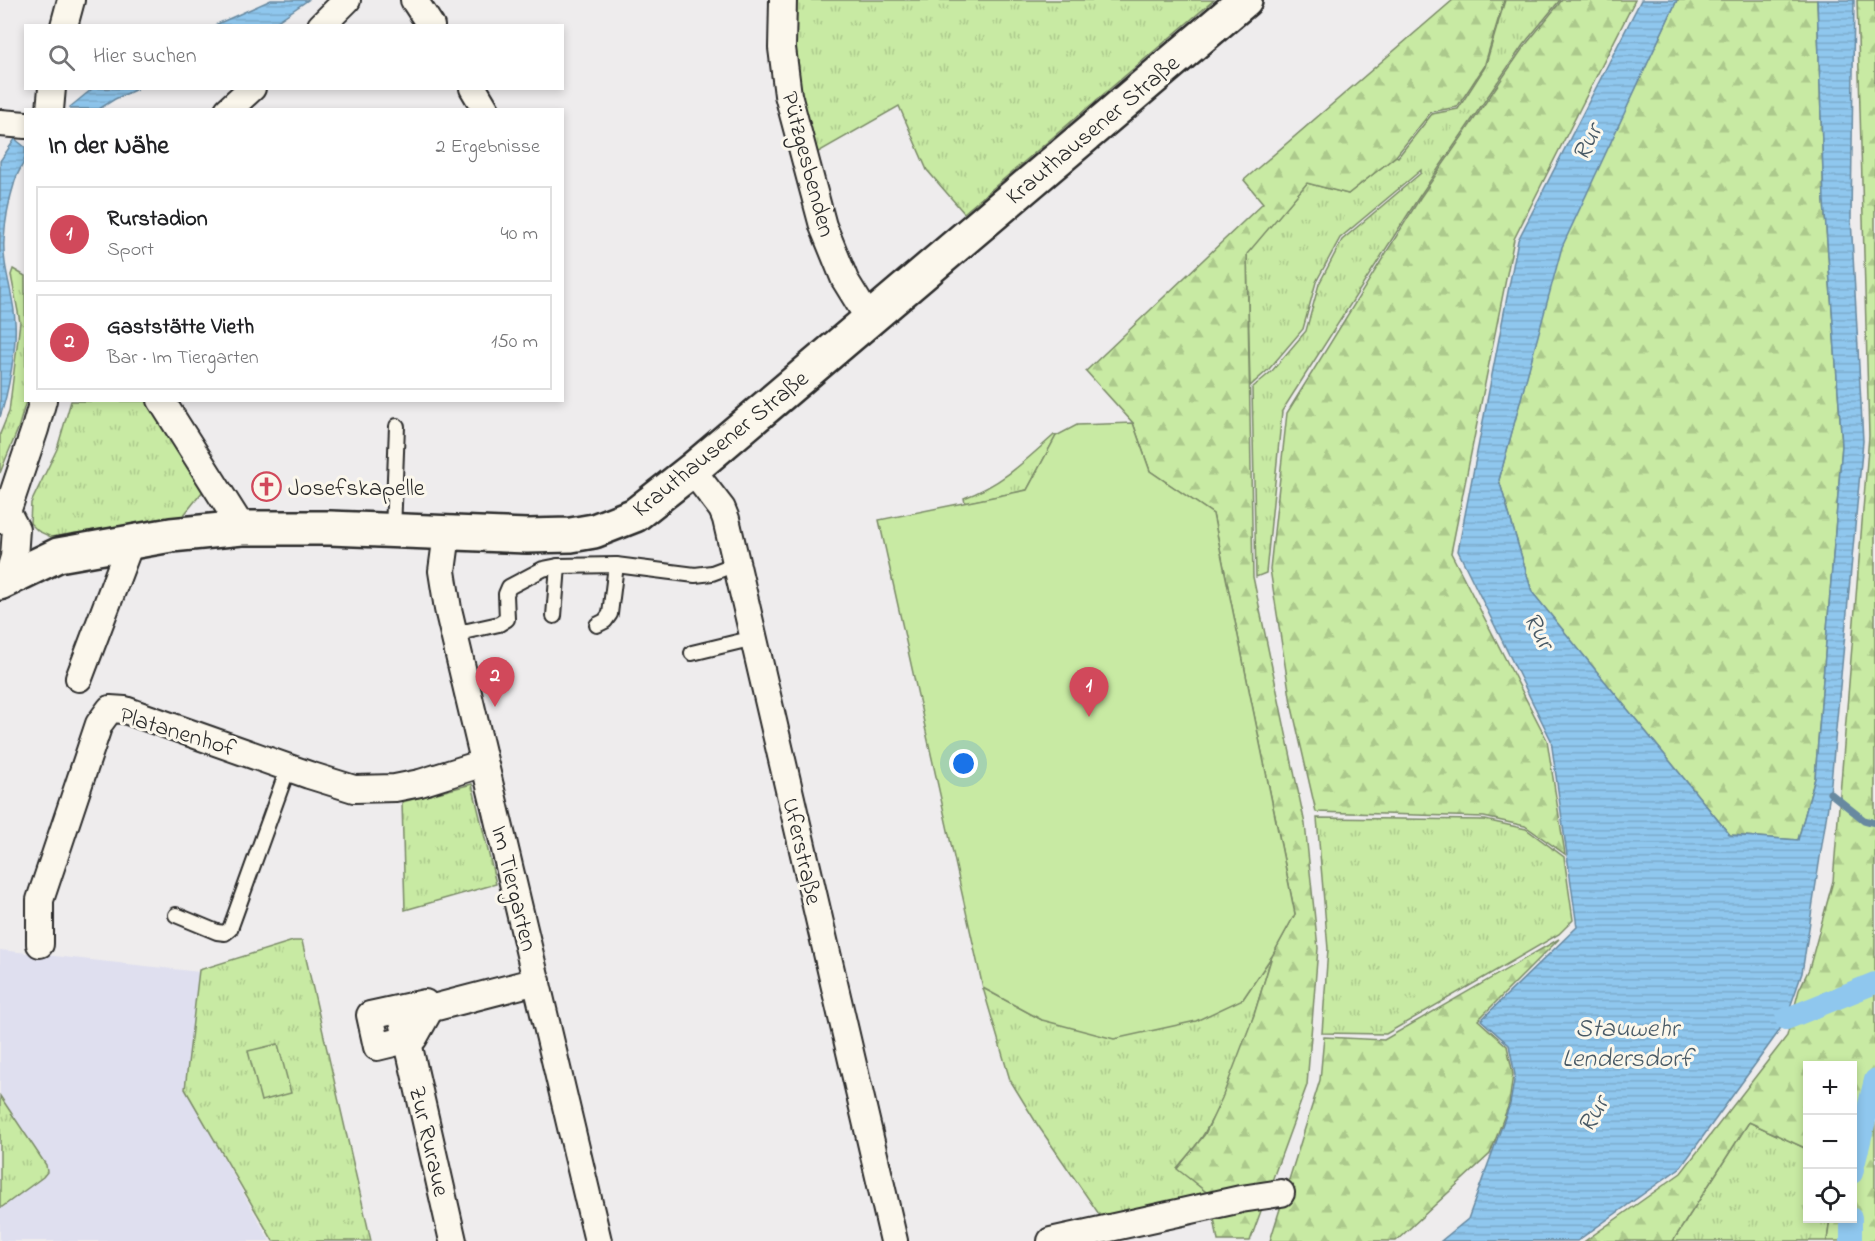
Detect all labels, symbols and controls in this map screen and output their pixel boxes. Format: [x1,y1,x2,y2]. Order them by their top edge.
search box [24,24,564,90]
icon: search [45,41,78,74]
text: Hier suchen [93,41,197,73]
street label: Krauthausener Straße [999,47,1189,214]
street label: Pützgesbenden [770,88,843,241]
water label: Rur [1563,116,1615,168]
text: In der Nähe [48,128,169,166]
text: 2 Ergebnisse [435,133,540,162]
text: Rurstadion [107,204,208,236]
text: 1 [66,220,73,249]
text: 40 m [501,220,538,249]
text: Sport [107,236,154,265]
text: Gaststätte Vieth [107,312,254,344]
text: 2 [65,328,74,357]
text: 150 m [491,328,538,357]
text: Bar · Im Tiergarten [107,344,259,373]
street label: Krauthausener Straße [626,363,817,527]
church icon: Josefskapelle [251,471,283,503]
place label: Josefskapelle [288,472,425,507]
water label: Rur [1512,606,1564,659]
pin: 2 [476,658,514,707]
pin: 1 [1070,668,1108,717]
street label: Platanenhof [115,699,241,768]
your location [949,749,978,778]
street label: Uferstraße [771,795,830,909]
street label: Im Tiergarten [480,822,545,955]
water label: Stauwehr Lendersdorf [1562,1011,1696,1079]
map controls [1803,1061,1857,1223]
button: + [1803,1061,1857,1115]
street label: Zur Ruraue [398,1083,457,1201]
water label: Rur [1569,1087,1622,1141]
button: − [1803,1115,1857,1169]
button: locate [1803,1169,1857,1223]

